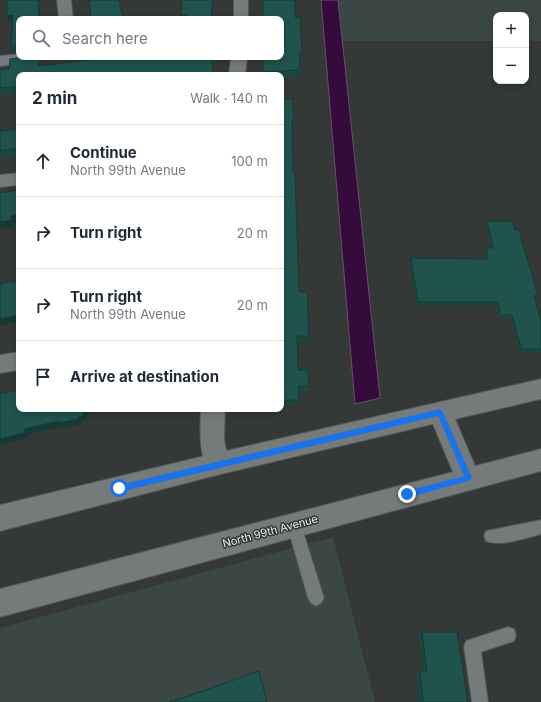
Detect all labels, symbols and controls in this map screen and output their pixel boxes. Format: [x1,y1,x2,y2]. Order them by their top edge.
map controls [493,12,529,84]
button: + [493,12,529,48]
search box [16,16,284,60]
icon: search [30,27,52,49]
text: Search here [62,29,148,48]
button: − [493,48,529,84]
text: 2 min [32,88,77,108]
text: Walk · 140 m [190,90,268,106]
text: Continue [70,143,137,162]
icon: ahead [32,150,54,172]
text: 100 m [231,153,268,169]
text: North 99th Avenue [70,162,186,178]
icon: right [32,222,54,244]
text: Turn right [70,223,142,242]
text: 20 m [237,225,268,241]
text: Turn right [70,287,142,306]
icon: right [32,294,54,316]
text: 20 m [237,297,268,313]
text: North 99th Avenue [70,306,186,322]
icon: arrive [32,366,54,388]
text: Arrive at destination [70,367,219,386]
route start [110,479,128,497]
route end [398,485,416,503]
street label: North 99th Avenue [221,512,319,550]

